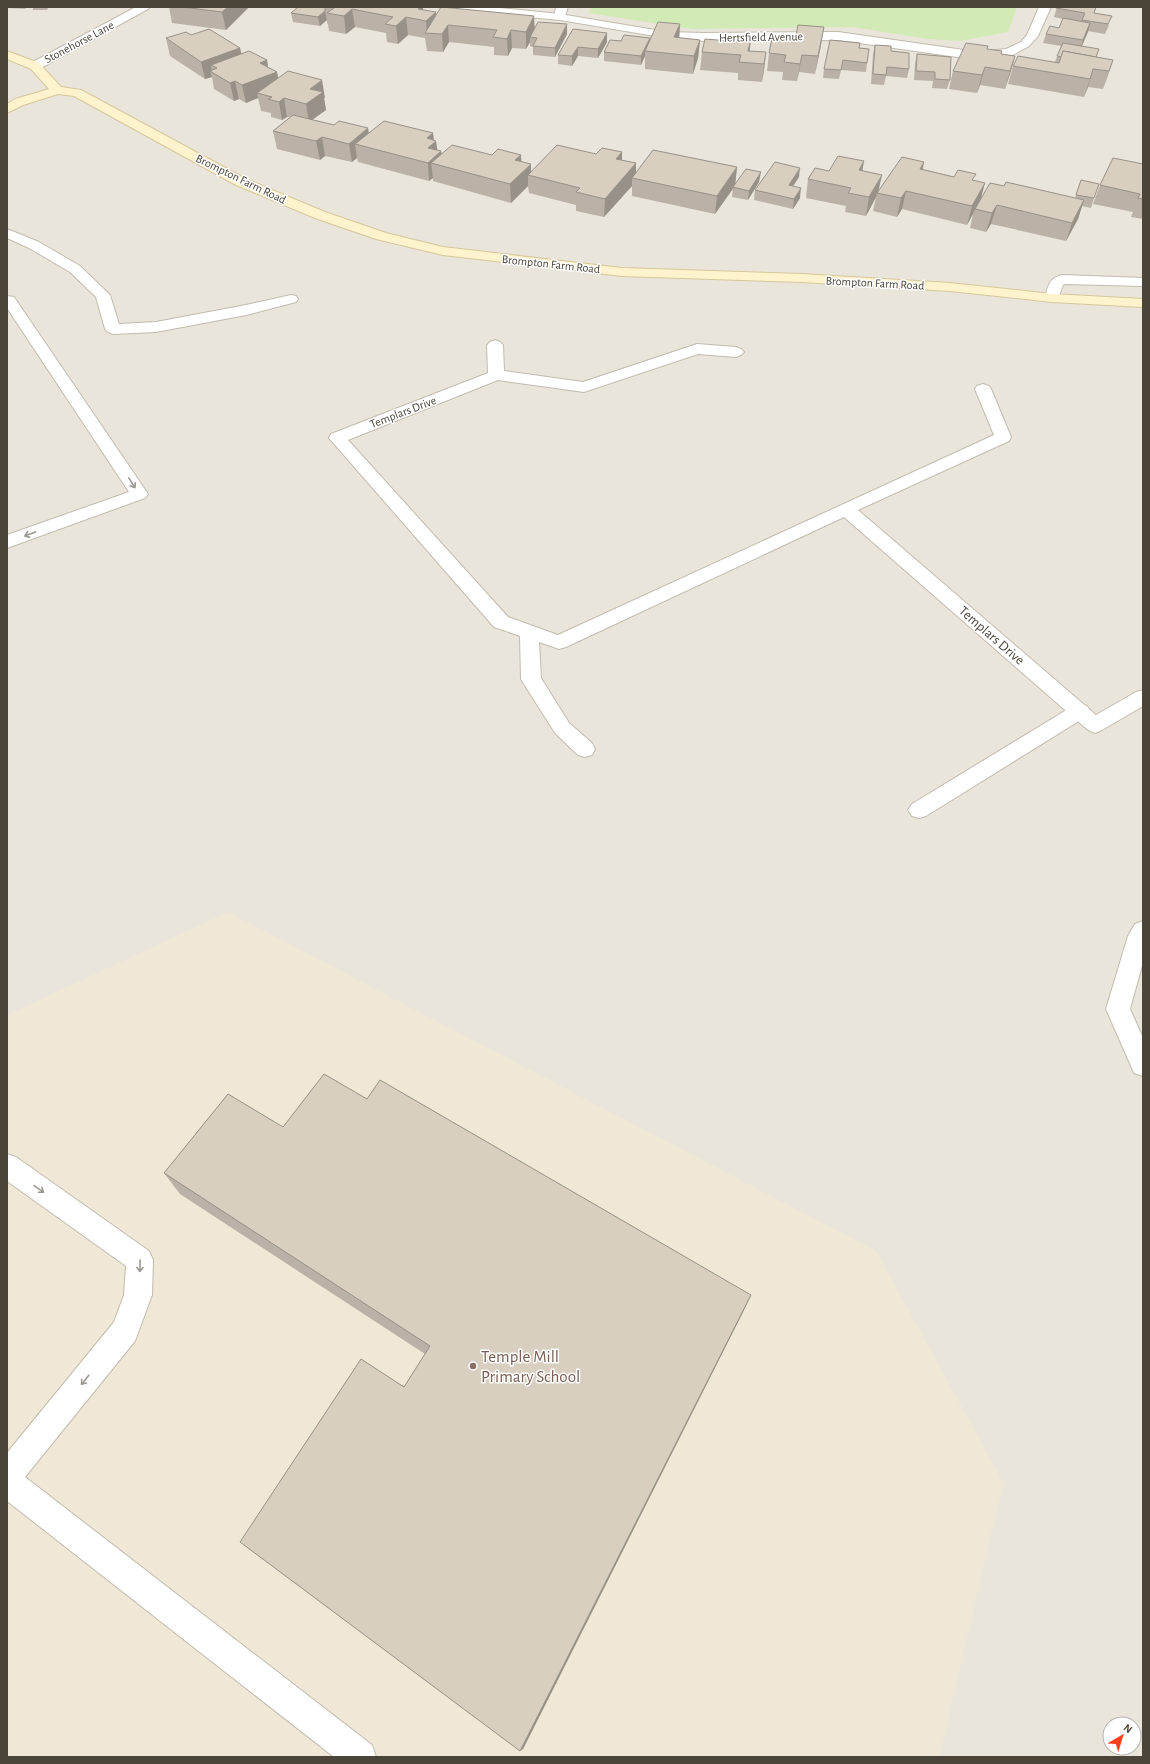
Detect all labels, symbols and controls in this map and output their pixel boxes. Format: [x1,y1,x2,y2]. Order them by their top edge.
street label: Stonehorse Lane [42,19,116,65]
street label: Hertsfield Avenue [719,30,803,44]
street label: Brompton Farm Road [194,152,288,206]
street label: Brompton Farm Road [501,253,601,275]
street label: Brompton Farm Road [825,274,925,292]
street label: Templars Drive [368,394,438,430]
one-way arrow [128,477,136,489]
one-way arrow [24,530,36,538]
street label: Templars Drive [956,604,1027,668]
one-way arrow [33,1185,44,1193]
one-way arrow [136,1259,143,1272]
place label: Temple Mill Primary School [481,1348,580,1386]
marker: Temple Mill Primary School [468,1361,478,1371]
one-way arrow [81,1374,90,1385]
north arrow [1102,1716,1142,1756]
text: N [1121,1722,1134,1735]

